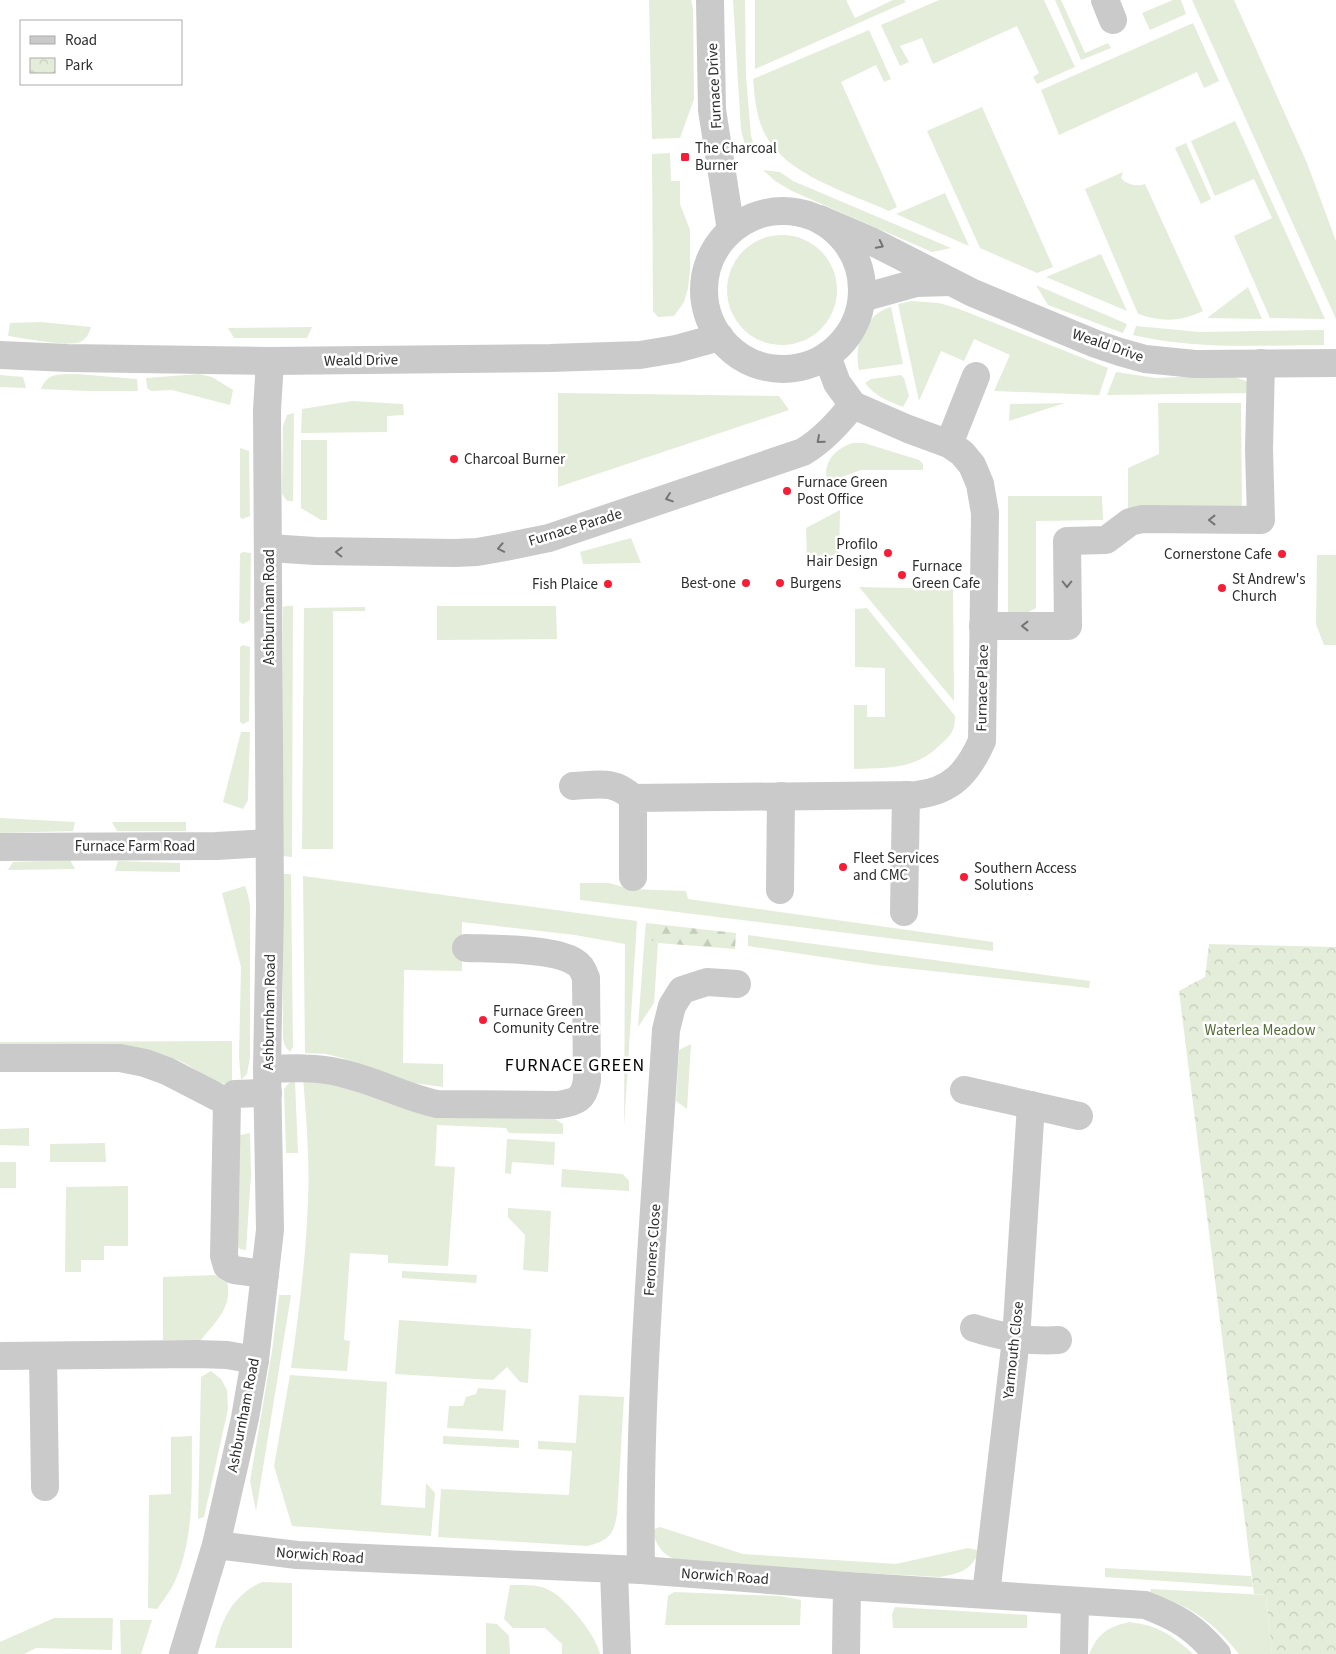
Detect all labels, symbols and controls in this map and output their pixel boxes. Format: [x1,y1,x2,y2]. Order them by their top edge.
legend [20,20,182,85]
text: Road [65,30,97,51]
street label: Furnace Drive [702,43,727,129]
text: Park [65,55,94,76]
place label: The Charcoal Burner [695,138,777,176]
marker: The Charcoal Burner [679,151,691,163]
one-way arrow [875,239,884,249]
street label: Weald Drive [1069,323,1146,367]
street label: Weald Drive [324,349,398,372]
one-way arrow [816,435,825,444]
place label: Charcoal Burner [464,449,566,470]
marker: Charcoal Burner [448,453,460,465]
place label: Furnace Green Post Office [797,472,888,510]
marker: Furnace Green Post Office [781,485,793,497]
one-way arrow [665,492,673,502]
street label: Furnace Parade [526,503,625,552]
one-way arrow [1208,515,1216,525]
place label: Profilo Hair Design [806,534,878,572]
one-way arrow [497,542,505,553]
place label: Cornerstone Cafe [1164,544,1272,565]
one-way arrow [335,546,343,557]
marker: Profilo Hair Design [882,547,894,559]
marker: Cornerstone Cafe [1276,548,1288,560]
street label: Ashburnham Road [259,549,280,665]
place label: Furnace Green Cafe [912,556,980,594]
marker: Furnace Green Cafe [896,569,908,581]
place label: St Andrew's Church [1232,569,1305,607]
place label: Best-one [681,573,736,594]
place label: Burgens [790,573,841,594]
place label: Fish Plaice [532,574,598,595]
marker: Best-one [740,577,752,589]
marker: Burgens [774,577,786,589]
marker: Fish Plaice [602,578,614,590]
one-way arrow [1062,580,1072,588]
marker: St Andrew's Church [1216,582,1228,594]
one-way arrow [1021,621,1029,631]
street label: Furnace Place [971,644,994,732]
street label: Furnace Farm Road [75,836,195,857]
place label: Fleet Services and CMC [853,848,939,886]
place label: Southern Access Solutions [974,858,1077,896]
marker: Fleet Services and CMC [837,861,849,873]
marker: Southern Access Solutions [958,871,970,883]
street label: Ashburnham Road [258,954,281,1070]
place label: Furnace Green Comunity Centre [493,1001,599,1039]
marker: Furnace Green Comunity Centre [477,1014,489,1026]
park label: Waterlea Meadow [1205,1020,1316,1041]
district label: FURNACE GREEN [505,1053,645,1078]
street label: Feroners Close [639,1203,666,1297]
street label: Yarmouth Close [998,1300,1029,1401]
street label: Ashburnham Road [222,1356,265,1474]
street label: Norwich Road [275,1542,365,1569]
street label: Norwich Road [680,1563,770,1590]

